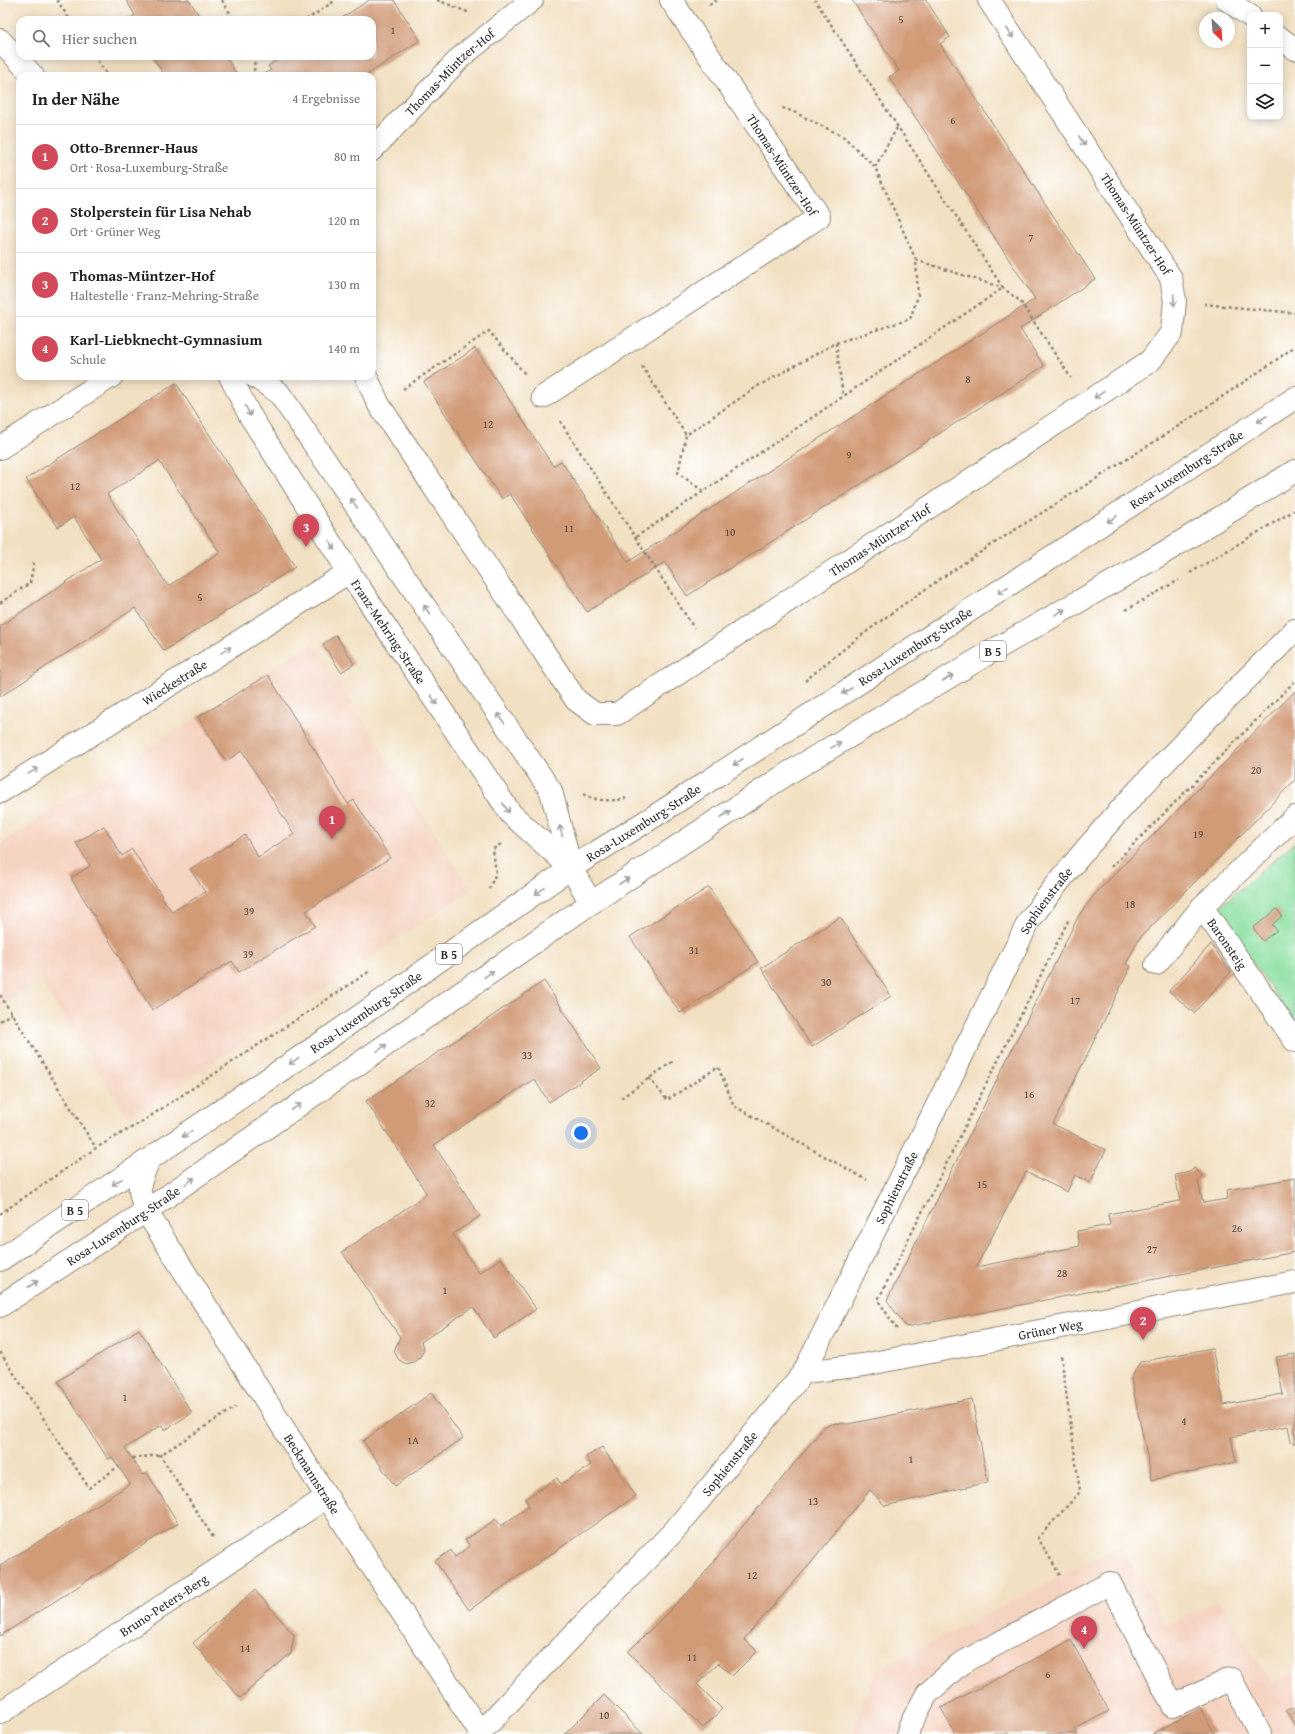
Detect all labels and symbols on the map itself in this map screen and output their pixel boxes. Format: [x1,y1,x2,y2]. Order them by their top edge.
house number: 5 [898,11,904,27]
north arrow [1199,12,1235,48]
house number: 1 [390,22,396,38]
street label: Thomas-Müntzer-Hof [400,23,500,120]
one-way arrow [1006,27,1014,38]
street label: Thomas-Müntzer-Hof [742,110,823,221]
house number: 6 [950,112,956,128]
one-way arrow [1078,135,1086,147]
street label: Thomas-Müntzer-Hof [1096,169,1177,280]
house number: 7 [1028,229,1034,245]
one-way arrow [1171,293,1178,306]
house number: 8 [965,371,971,387]
one-way arrow [1094,391,1105,399]
one-way arrow [245,405,252,417]
one-way arrow [1257,415,1268,424]
house number: 12 [483,416,493,432]
street label: Rosa-Luxemburg-Straße [1126,425,1247,513]
house number: 9 [846,447,852,463]
house number: 12 [70,478,80,494]
one-way arrow [350,498,358,509]
street label: Thomas-Müntzer-Hof [825,499,936,581]
pin: 3 [293,514,319,547]
one-way arrow [1106,515,1117,523]
house number: 11 [564,520,574,536]
house number: 10 [725,524,735,540]
one-way arrow [328,539,336,550]
street label: Franz-Mehring-Straße [347,575,431,688]
one-way arrow [997,585,1008,594]
house number: 5 [197,589,203,605]
street label: Rosa-Luxemburg-Straße [854,602,976,690]
one-way arrow [423,605,431,616]
one-way arrow [1054,608,1066,616]
road number: B 5 [980,641,1006,661]
one-way arrow [220,646,231,654]
street label: Wieckestraße [138,654,211,710]
one-way arrow [942,673,954,681]
one-way arrow [842,687,853,695]
one-way arrow [430,694,438,705]
one-way arrow [497,712,505,723]
one-way arrow [830,740,842,748]
one-way arrow [733,758,744,766]
house number: 20 [1251,762,1261,778]
one-way arrow [27,767,39,775]
street label: Rosa-Luxemburg-Straße [582,779,704,866]
one-way arrow [503,802,511,814]
pin: 1 [319,806,345,839]
one-way arrow [721,810,732,818]
one-way arrow [557,825,564,838]
house number: 19 [1193,826,1203,842]
street label: Sophienstraße [1014,863,1077,937]
one-way arrow [618,877,630,885]
one-way arrow [534,887,545,895]
house number: 18 [1125,896,1135,912]
house number: 39 [244,903,254,919]
street label: Baronsteig [1203,914,1252,974]
house number: 31 [689,942,699,958]
road number: B 5 [436,944,462,964]
house number: 39 [243,946,253,962]
street label: Rosa-Luxemburg-Straße [306,966,426,1058]
one-way arrow [483,970,494,978]
house number: 30 [821,974,831,990]
house number: 17 [1070,992,1080,1008]
one-way arrow [376,1044,387,1052]
house number: 33 [522,1047,532,1063]
one-way arrow [289,1057,300,1065]
house number: 16 [1024,1086,1034,1102]
house number: 32 [425,1095,435,1111]
one-way arrow [291,1103,302,1111]
your location [571,1123,591,1143]
one-way arrow [182,1130,193,1138]
street label: Sophienstraße [870,1148,922,1227]
house number: 15 [977,1176,987,1192]
one-way arrow [184,1177,195,1185]
one-way arrow [111,1178,122,1186]
street label: Rosa-Luxemburg-Straße [62,1181,184,1270]
road number: B 5 [62,1200,88,1220]
house number: 26 [1232,1220,1242,1236]
house number: 27 [1147,1241,1157,1257]
house number: 28 [1057,1265,1067,1281]
one-way arrow [27,1280,39,1288]
house number: 1 [442,1282,448,1298]
pin: 2 [1130,1307,1156,1340]
street label: Grüner Weg [1017,1313,1084,1344]
house number: 1 [122,1389,128,1405]
house number: 4 [1181,1413,1187,1429]
street label: Sophienstraße [697,1427,762,1500]
street label: Beckmannstraße [280,1430,345,1518]
house number: 1A [407,1432,419,1448]
house number: 1 [908,1451,914,1467]
house number: 13 [808,1493,818,1509]
house number: 12 [747,1567,757,1583]
street label: Bruno-Peters-Berg [116,1569,212,1641]
pin: 4 [1071,1616,1097,1649]
house number: 14 [240,1640,250,1656]
house number: 11 [687,1649,697,1665]
house number: 6 [1045,1666,1051,1682]
house number: 10 [599,1707,609,1723]

